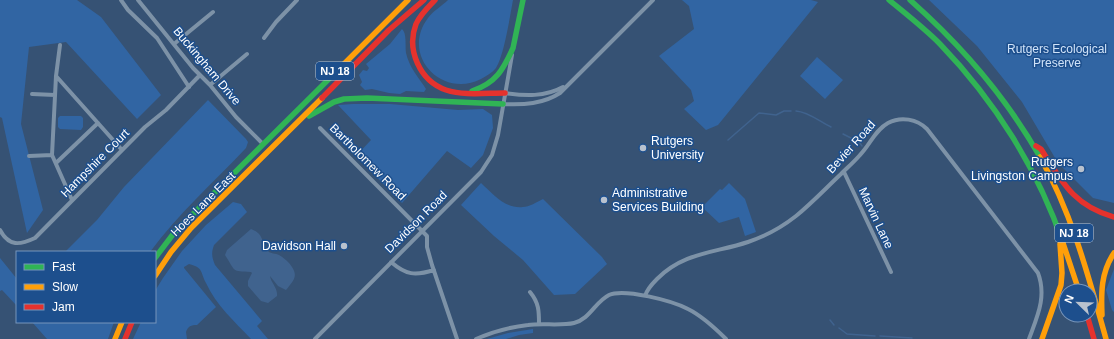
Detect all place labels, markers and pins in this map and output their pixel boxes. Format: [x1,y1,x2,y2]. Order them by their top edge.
place label: Rutgers University [651,134,704,162]
marker: Rutgers University [638,143,648,153]
place label: Rutgers Livingston Campus [971,155,1073,183]
marker: Rutgers Livingston Campus [1076,164,1086,174]
place label: Administrative Services Building [612,186,704,214]
marker: Administrative Services Building [599,195,609,205]
place label: Davidson Hall [262,239,336,253]
marker: Davidson Hall [339,241,349,251]

